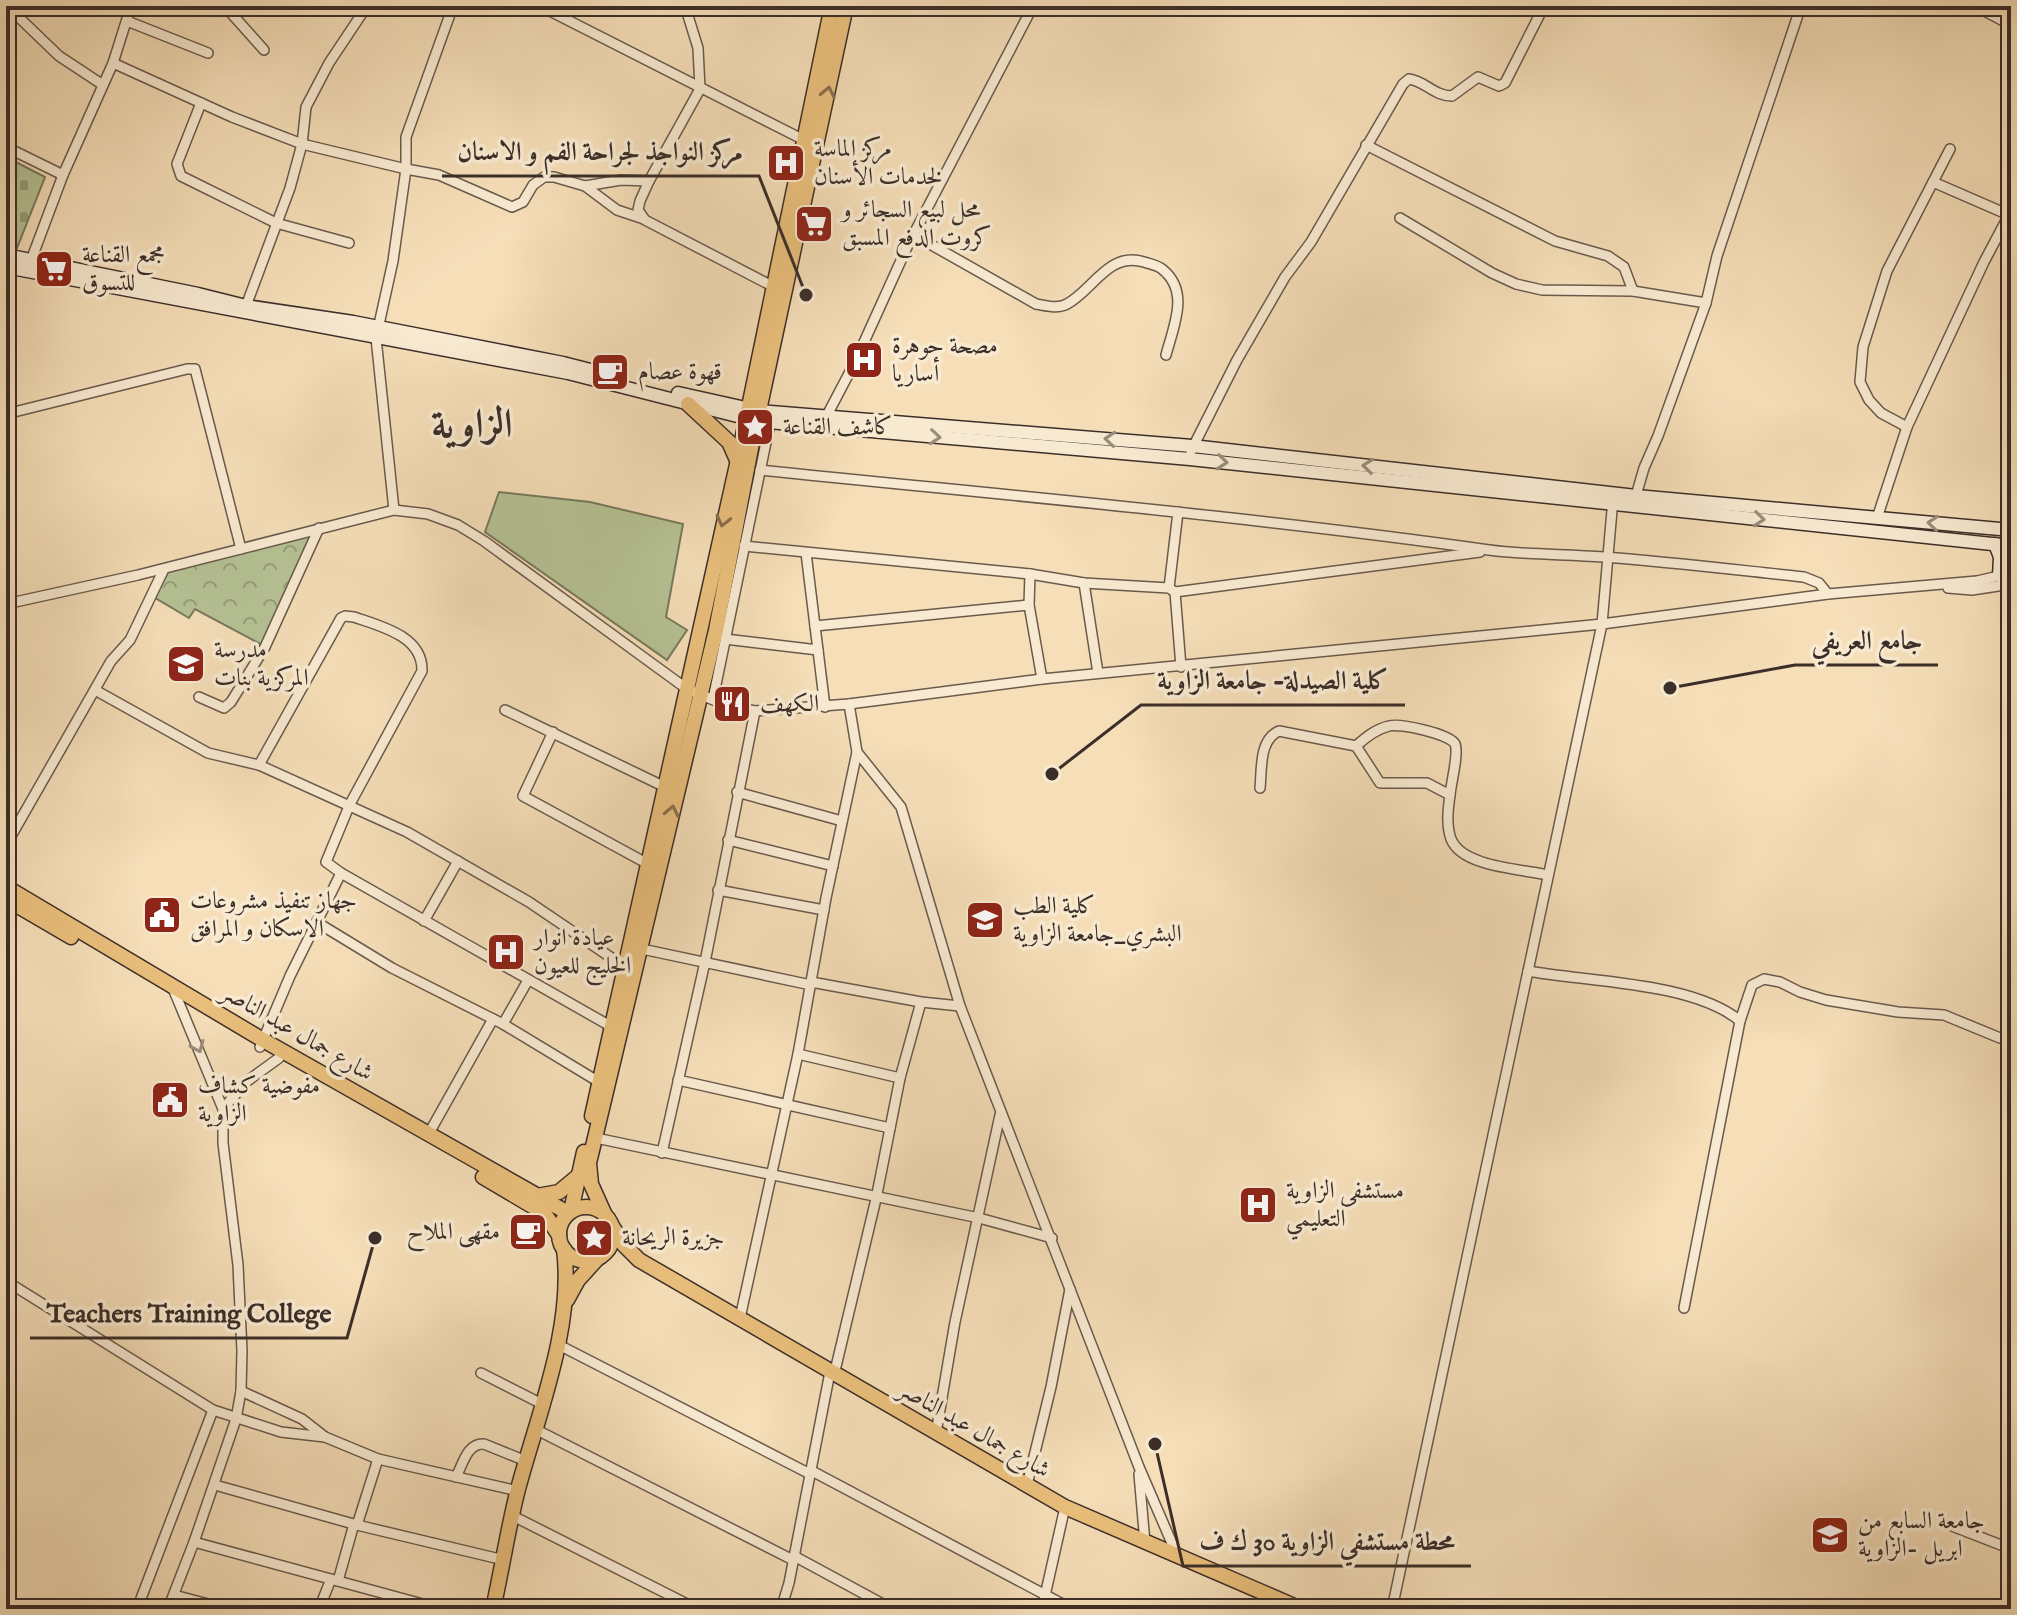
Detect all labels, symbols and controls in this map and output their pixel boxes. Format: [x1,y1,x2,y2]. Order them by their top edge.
one-way arrow [819,86,836,99]
callout: مركز النواجذ لجراحة الفم و الاسنان [442,126,759,176]
place label: مركز الماسة لخدمات الأسنان [814,134,942,193]
text: مركز النواجذ لجراحة الفم و الاسنان [457,136,743,175]
hospital icon: مركز الماسة لخدمات الأسنان [765,142,807,184]
place label: محل لبيع السجائر و كروت الدفع المسبق [839,195,992,259]
supermarket icon: محل لبيع السجائر و كروت الدفع المسبق [793,203,835,245]
place label: مجمع القناعة للتسوق [82,240,165,299]
supermarket icon: مجمع القناعة للتسوق [33,248,75,290]
place label: مصحة جوهرة أساريا [892,331,998,390]
hospital icon: مصحة جوهرة أساريا [843,339,885,381]
cafe icon: قهوة عصام [589,351,631,393]
place label: قهوة عصام [638,357,722,392]
district label: الزاوية [431,401,513,452]
place icon: كاشف القناعة [734,406,776,448]
place label: كاشف القناعة [783,412,893,443]
one-way arrow [929,428,942,445]
one-way arrow [1103,431,1116,448]
one-way arrow [1216,454,1229,471]
one-way arrow [1361,457,1374,474]
one-way arrow [1753,511,1766,528]
one-way arrow [715,513,732,527]
one-way arrow [1926,514,1939,531]
callout: جامع العريفي [1795,615,1938,665]
text: جامع العريفي [1811,625,1922,666]
place label: مدرسة المركزية بنات [214,635,309,694]
school or university icon: مدرسة المركزية بنات [165,643,207,685]
callout: كلية الصيدلة- جامعة الزاوية [1141,655,1405,705]
text: كلية الصيدلة- جامعة الزاوية [1157,665,1389,698]
restaurant icon: الكهف [711,683,753,725]
place label: الكهف [760,689,819,720]
one-way arrow [663,805,680,819]
place label: جهاز تنفيذ مشروعات الاسكان و المرافق [190,886,357,945]
place label: كلية الطب البشري_جامعة الزاوية [1013,891,1182,952]
public building icon: جهاز تنفيذ مشروعات الاسكان و المرافق [141,894,183,936]
school or university icon: كلية الطب البشري_جامعة الزاوية [964,899,1006,941]
place label: عيادة انوار الخليج للعيون [532,923,631,986]
hospital icon: عيادة انوار الخليج للعيون [485,931,527,973]
street label: شارع جمال عبد الناصر [211,975,378,1092]
one-way arrow [189,1039,205,1053]
place label: مفوضية كشاف الزاوية [198,1071,320,1130]
public building icon: مفوضية كشاف الزاوية [149,1079,191,1121]
place label: مستشفى الزاوية التعليمي [1286,1176,1404,1241]
hospital icon: مستشفى الزاوية التعليمي [1237,1184,1279,1226]
cafe icon: مقهى الملاح [507,1211,549,1253]
place label: مقهى الملاح [407,1217,500,1252]
place icon: جزيرة الريحانة [573,1217,615,1259]
place label: جزيرة الريحانة [622,1223,725,1254]
callout: Teachers Training College [30,1288,347,1338]
text: Teachers Training College [46,1298,331,1331]
street label: شارع جمال عبد الناصر [888,1372,1055,1489]
place label: جامعة السابع من ابريل -الزاوية [1858,1506,1985,1565]
school or university icon: جامعة السابع من ابريل -الزاوية [1809,1514,1851,1556]
callout: محطة مستشفي الزاوية 30 ك ف [1183,1516,1471,1566]
text: محطة مستشفي الزاوية 30 ك ف [1199,1526,1456,1567]

